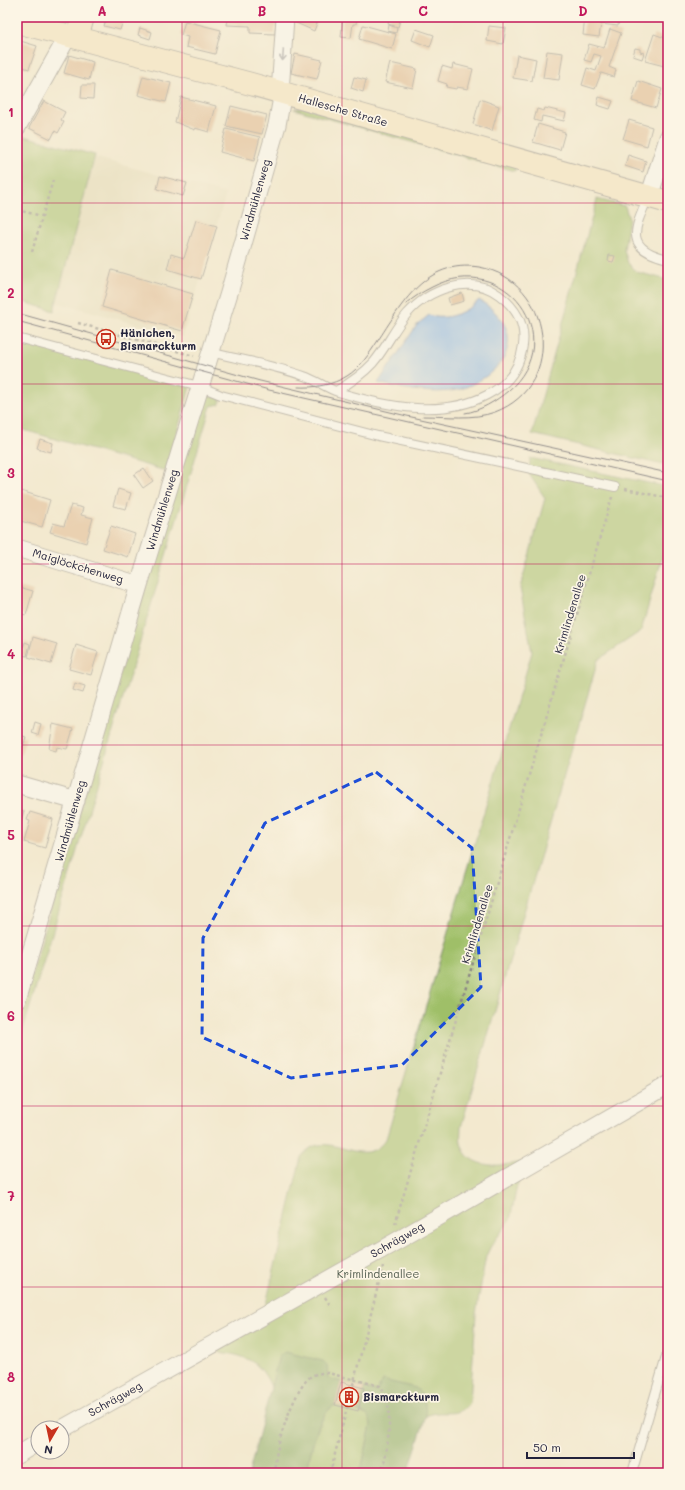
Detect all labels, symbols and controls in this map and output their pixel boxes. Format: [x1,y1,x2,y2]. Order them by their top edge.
text: A [97,2,107,19]
text: B [258,2,267,19]
text: C [418,2,428,19]
text: D [578,2,588,19]
one-way arrow [279,48,286,61]
street label: Hallesche Straße [297,90,390,130]
text: 1 [8,103,14,120]
street label: Windmühlenweg [236,157,273,243]
text: 2 [7,284,15,301]
place label: Hänichen, Bismarckturm [120,325,196,353]
bus stop icon: Hänichen, Bismarckturm [95,328,117,350]
text: 3 [7,464,15,481]
street label: Windmühlenweg [142,467,181,552]
street label: Maiglöckchenweg [31,545,125,586]
street label: Krimlindenallee [550,572,589,655]
text: 4 [7,645,15,662]
street label: Windmühlenweg [51,778,88,864]
text: 5 [7,826,15,843]
street label: Krimlindenallee [457,882,496,965]
text: 6 [7,1007,15,1024]
text: 7 [7,1187,15,1204]
street label: Schrägweg [367,1218,426,1261]
park label: Krimlindenallee [337,1266,419,1281]
text: 8 [7,1368,15,1385]
street label: Schrägweg [85,1378,144,1420]
building icon: Bismarckturm [338,1386,360,1408]
place label: Bismarckturm [363,1389,439,1404]
north arrow [30,1420,70,1460]
scale bar [527,1434,634,1460]
text: 50 m [533,1439,561,1455]
text: N [43,1442,54,1458]

